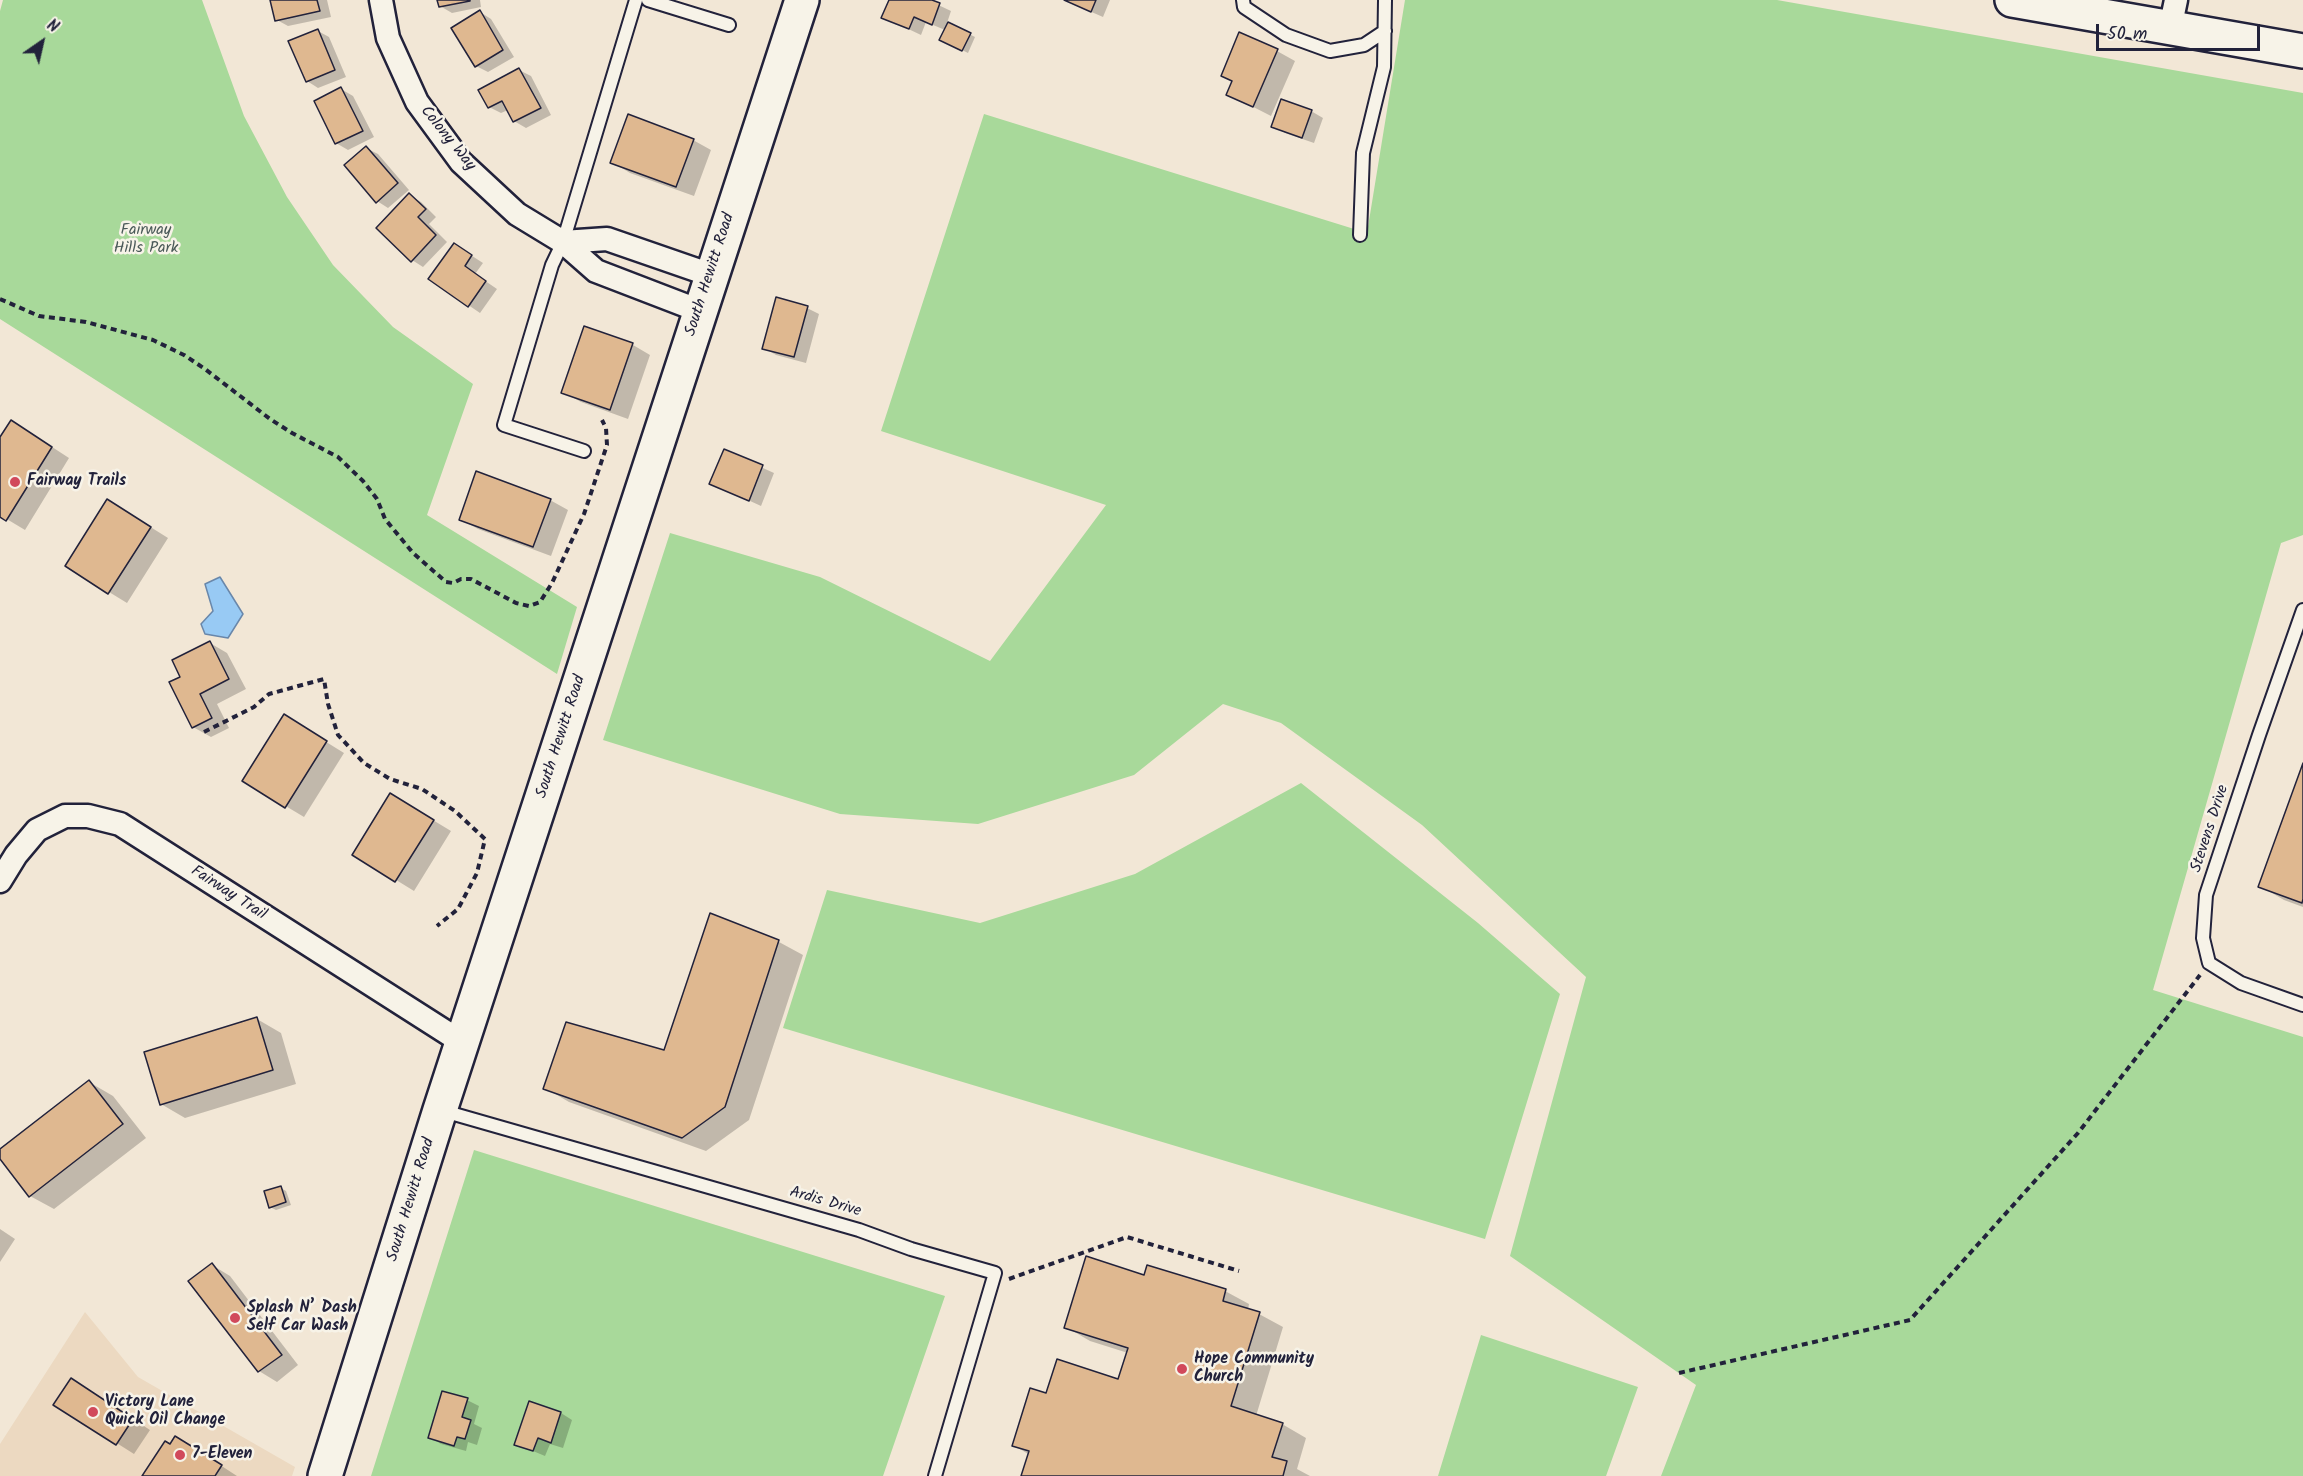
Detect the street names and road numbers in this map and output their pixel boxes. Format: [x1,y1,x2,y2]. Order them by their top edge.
street label: Colony Way [415,103,479,175]
street label: South Hewitt Road [682,211,740,339]
street label: South Hewitt Road [533,673,591,801]
street label: Stevens Drive [2188,783,2234,875]
street label: Fairway Trail [187,862,269,926]
street label: South Hewitt Road [384,1136,440,1264]
street label: Ardis Drive [787,1184,863,1222]

